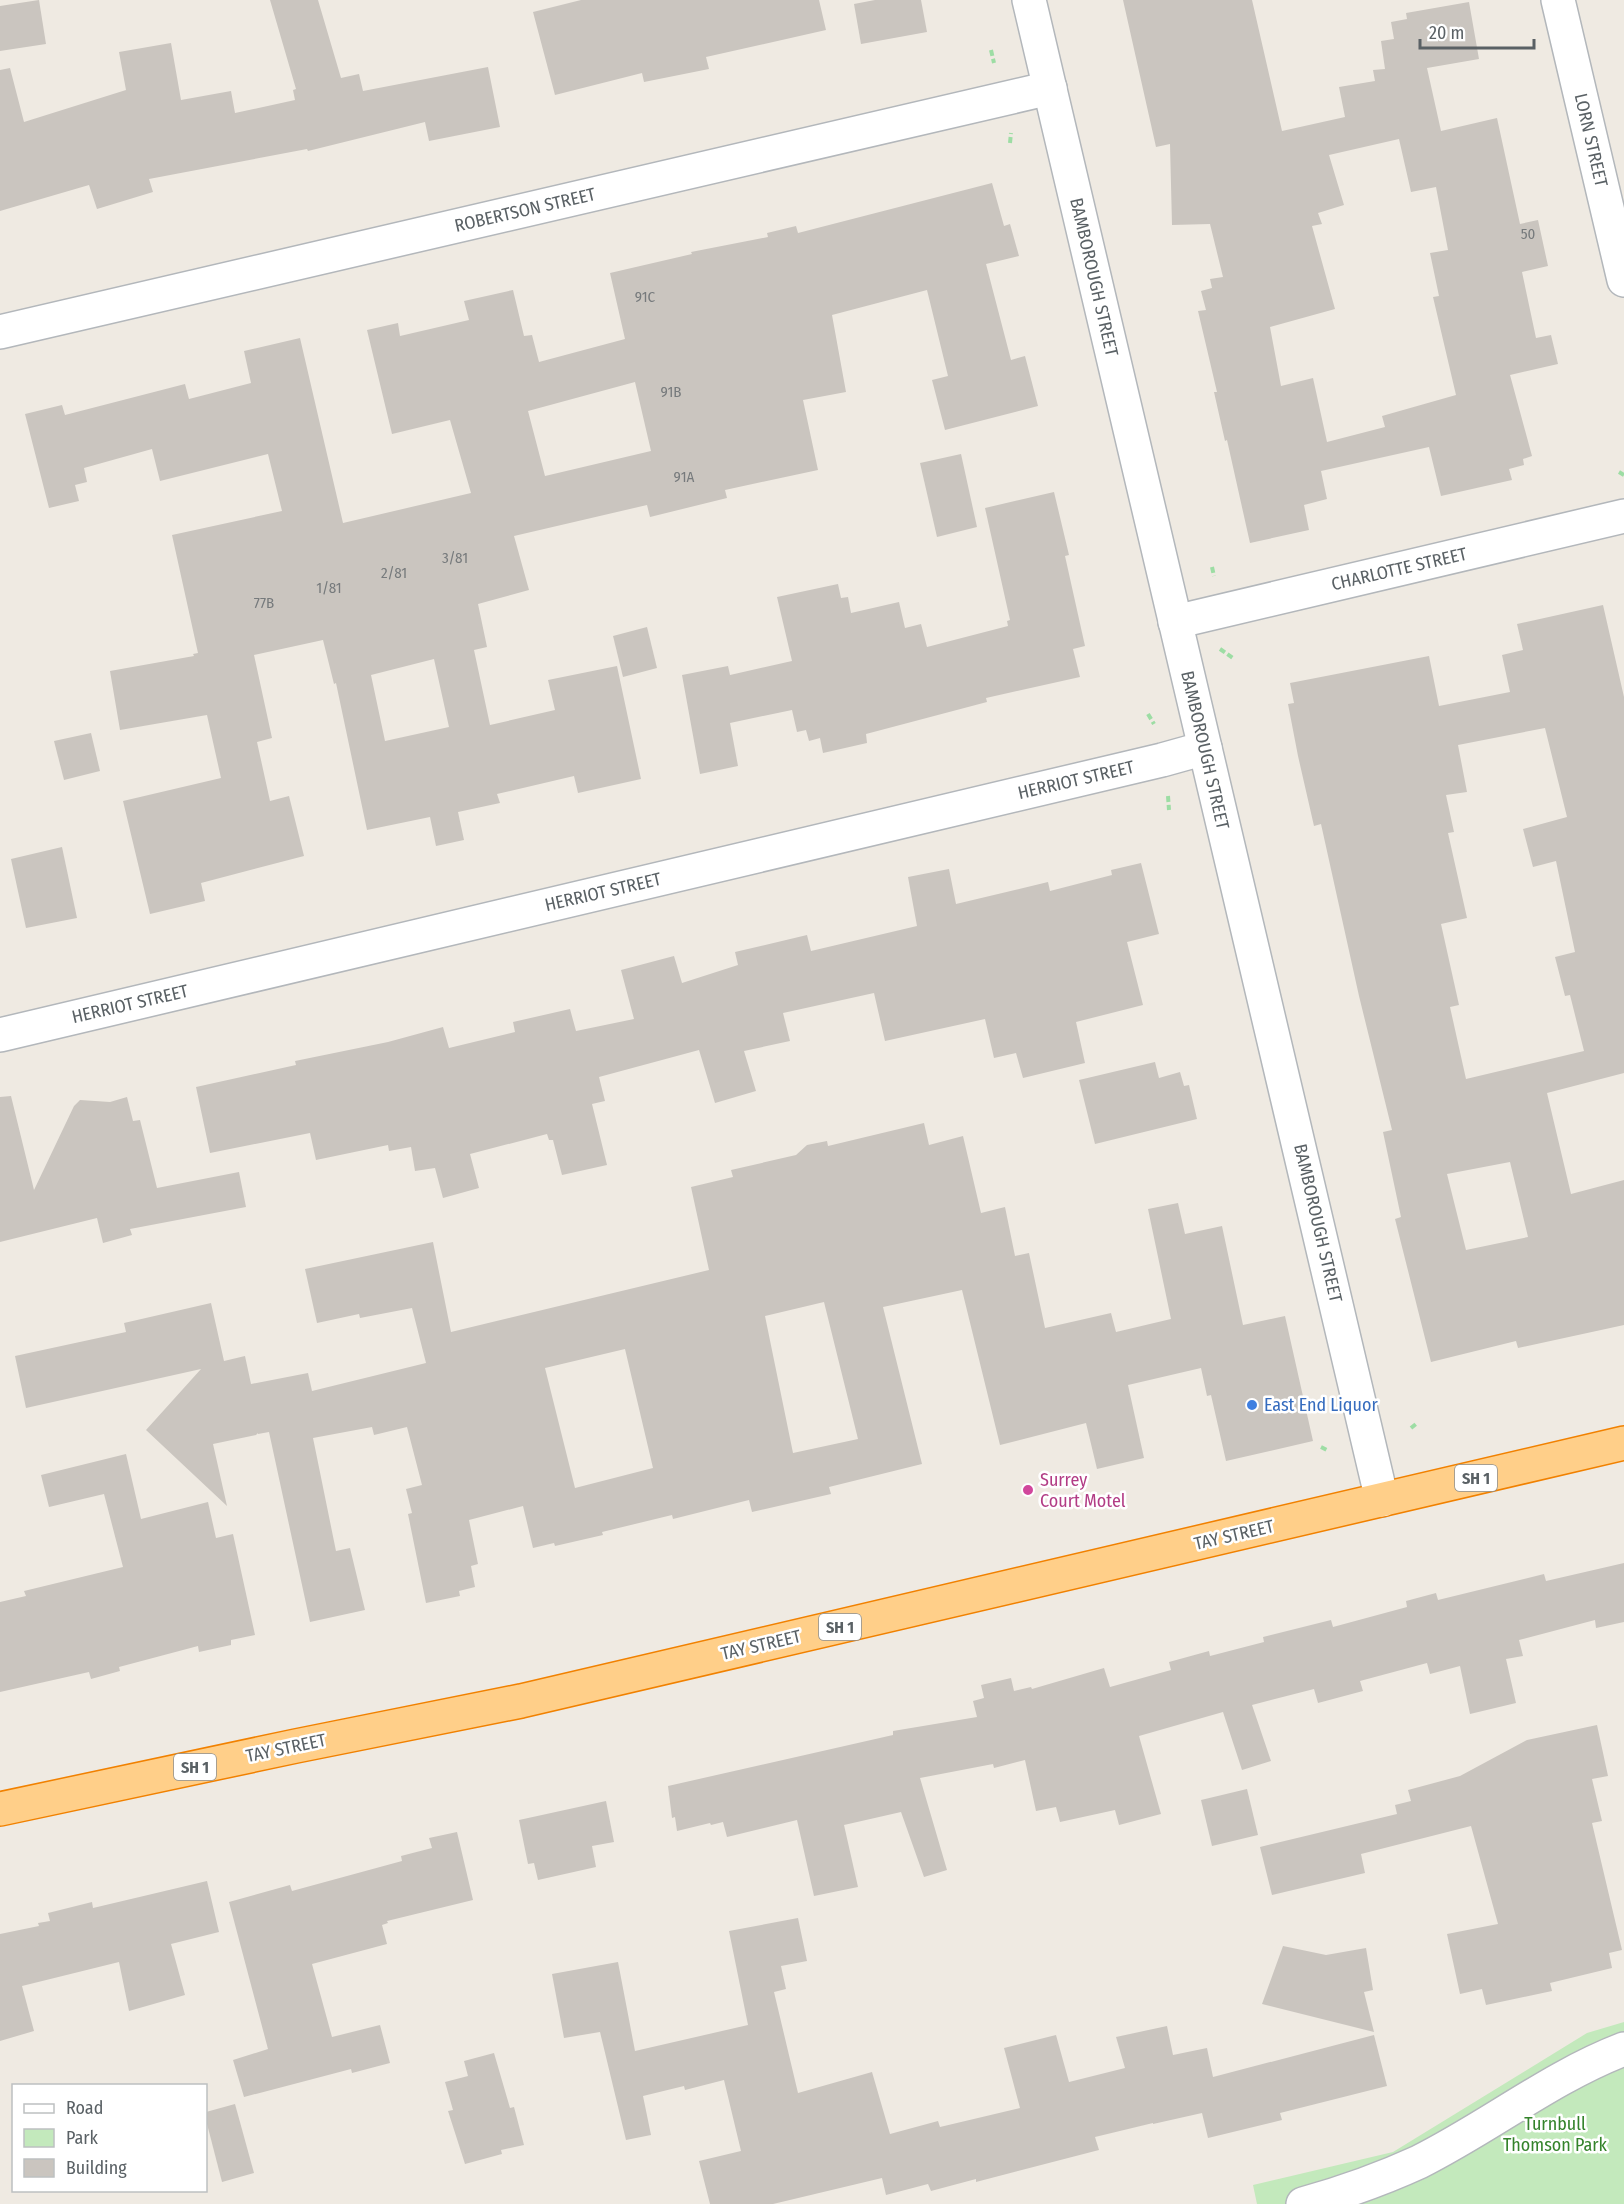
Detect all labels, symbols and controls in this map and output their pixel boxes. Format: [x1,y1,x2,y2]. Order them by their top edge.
scale bar [1420,12,1534,50]
text: 20 m [1429,22,1464,44]
street label: LORN STREET [1570,91,1613,190]
street label: ROBERTSON STREET [452,183,598,237]
street label: BAMBOROUGH STREET [1065,196,1123,359]
house number: 50 [1521,225,1535,243]
house number: 91C [635,288,656,306]
house number: 91B [660,383,682,401]
house number: 91A [674,468,694,486]
street label: CHARLOTTE STREET [1329,543,1470,595]
house number: 3/81 [442,549,468,567]
house number: 2/81 [381,564,407,582]
house number: 1/81 [316,579,342,597]
house number: 77B [254,594,274,612]
street label: BAMBOROUGH STREET [1176,669,1234,832]
street label: HERRIOT STREET [1016,756,1137,804]
street label: HERRIOT STREET [543,868,664,916]
street label: HERRIOT STREET [70,980,191,1028]
street label: BAMBOROUGH STREET [1289,1142,1347,1305]
place label: East End Liquor [1264,1394,1378,1416]
marker: East End Liquor [1245,1398,1259,1412]
road number: SH 1 [1455,1465,1497,1491]
place label: Surrey Court Motel [1040,1469,1126,1512]
marker: Surrey Court Motel [1021,1483,1035,1497]
street label: TAY STREET [1192,1515,1277,1555]
road number: SH 1 [819,1614,861,1640]
street label: TAY STREET [719,1625,804,1665]
street label: TAY STREET [244,1729,329,1767]
road number: SH 1 [174,1754,216,1780]
legend [12,2084,207,2192]
text: Road [66,2097,103,2119]
park label: Turnbull Thomson Park [1503,2113,1608,2156]
text: Park [66,2127,99,2149]
text: Building [66,2157,127,2179]

